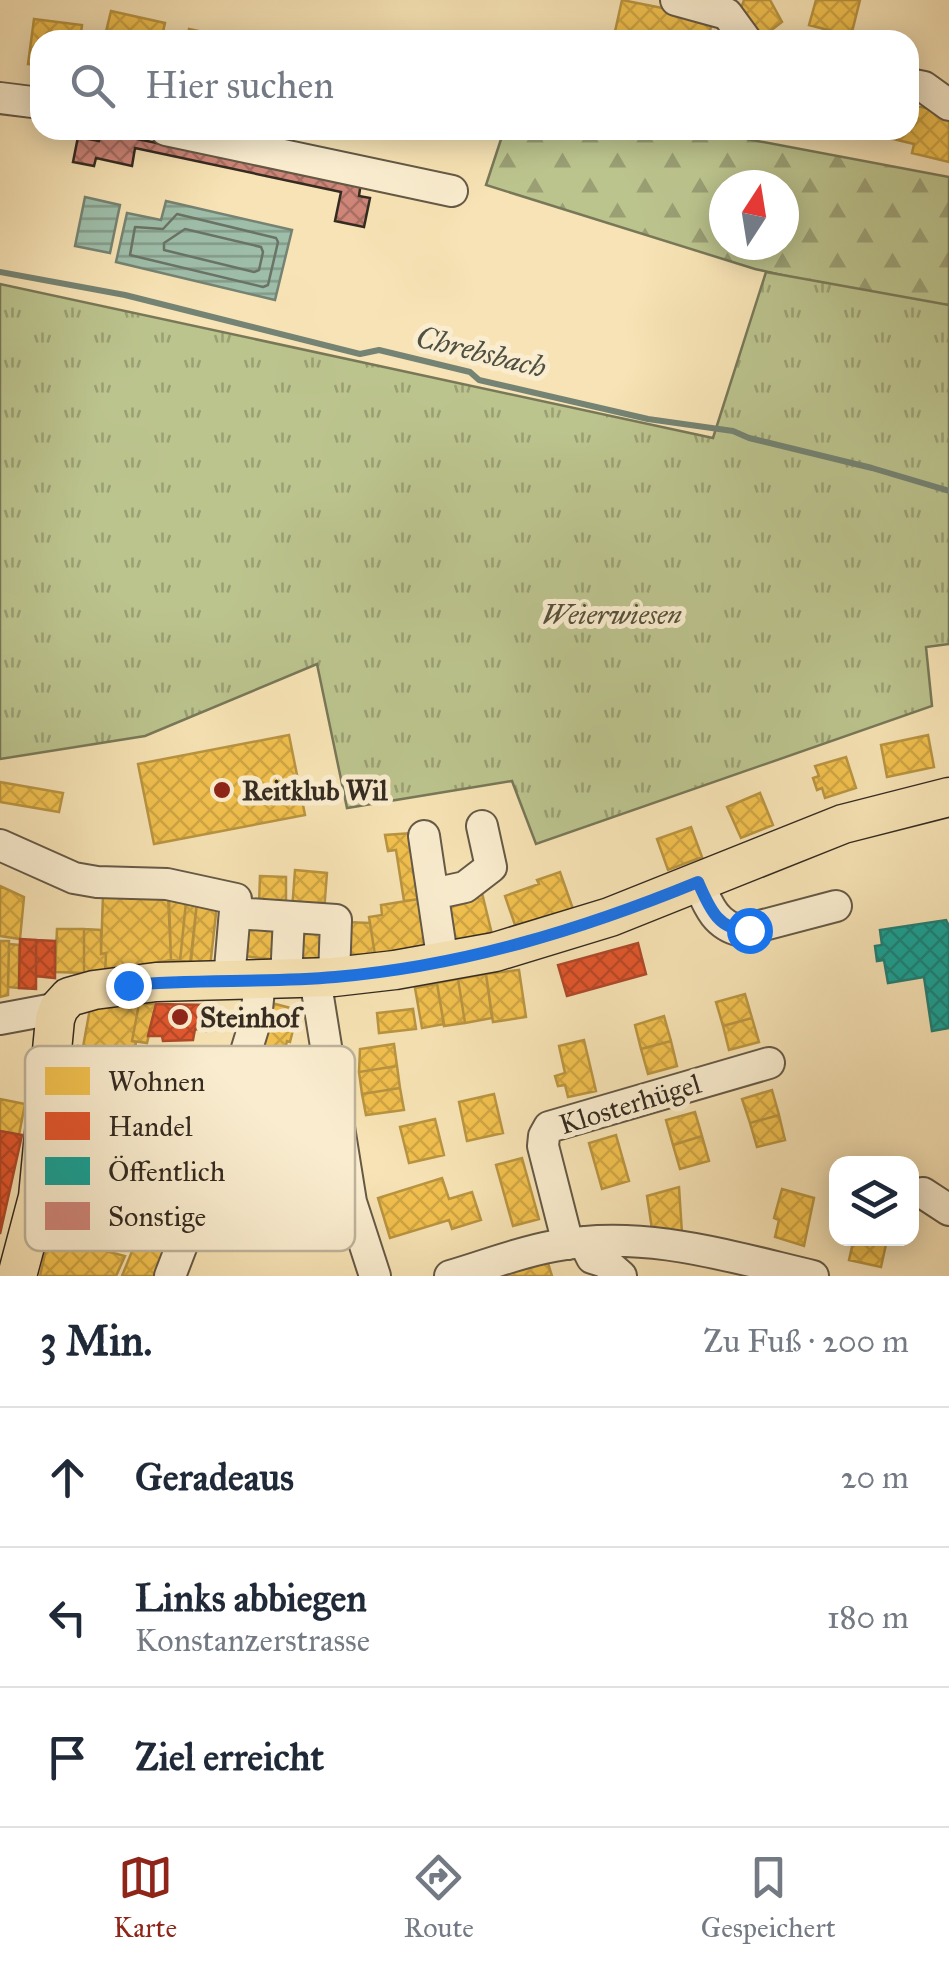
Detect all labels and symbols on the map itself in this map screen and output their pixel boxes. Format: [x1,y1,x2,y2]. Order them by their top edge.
north arrow [709,170,799,260]
water label: Chrebsbach [412,318,550,386]
park label: Weierwiesen [542,597,682,632]
place label: Reitklub Wil [242,773,388,808]
marker: Reitklub Wil [211,779,233,801]
route start [727,908,773,954]
route end [106,963,152,1009]
place label: Steinhof [200,1000,304,1035]
marker: Steinhof [169,1006,191,1028]
legend [25,1046,355,1251]
text: Wohnen [108,1064,205,1099]
street label: Klosterhügel [555,1066,705,1142]
text: Handel [108,1109,193,1144]
text: Öffentlich [108,1154,226,1189]
text: Sonstige [108,1199,206,1234]

